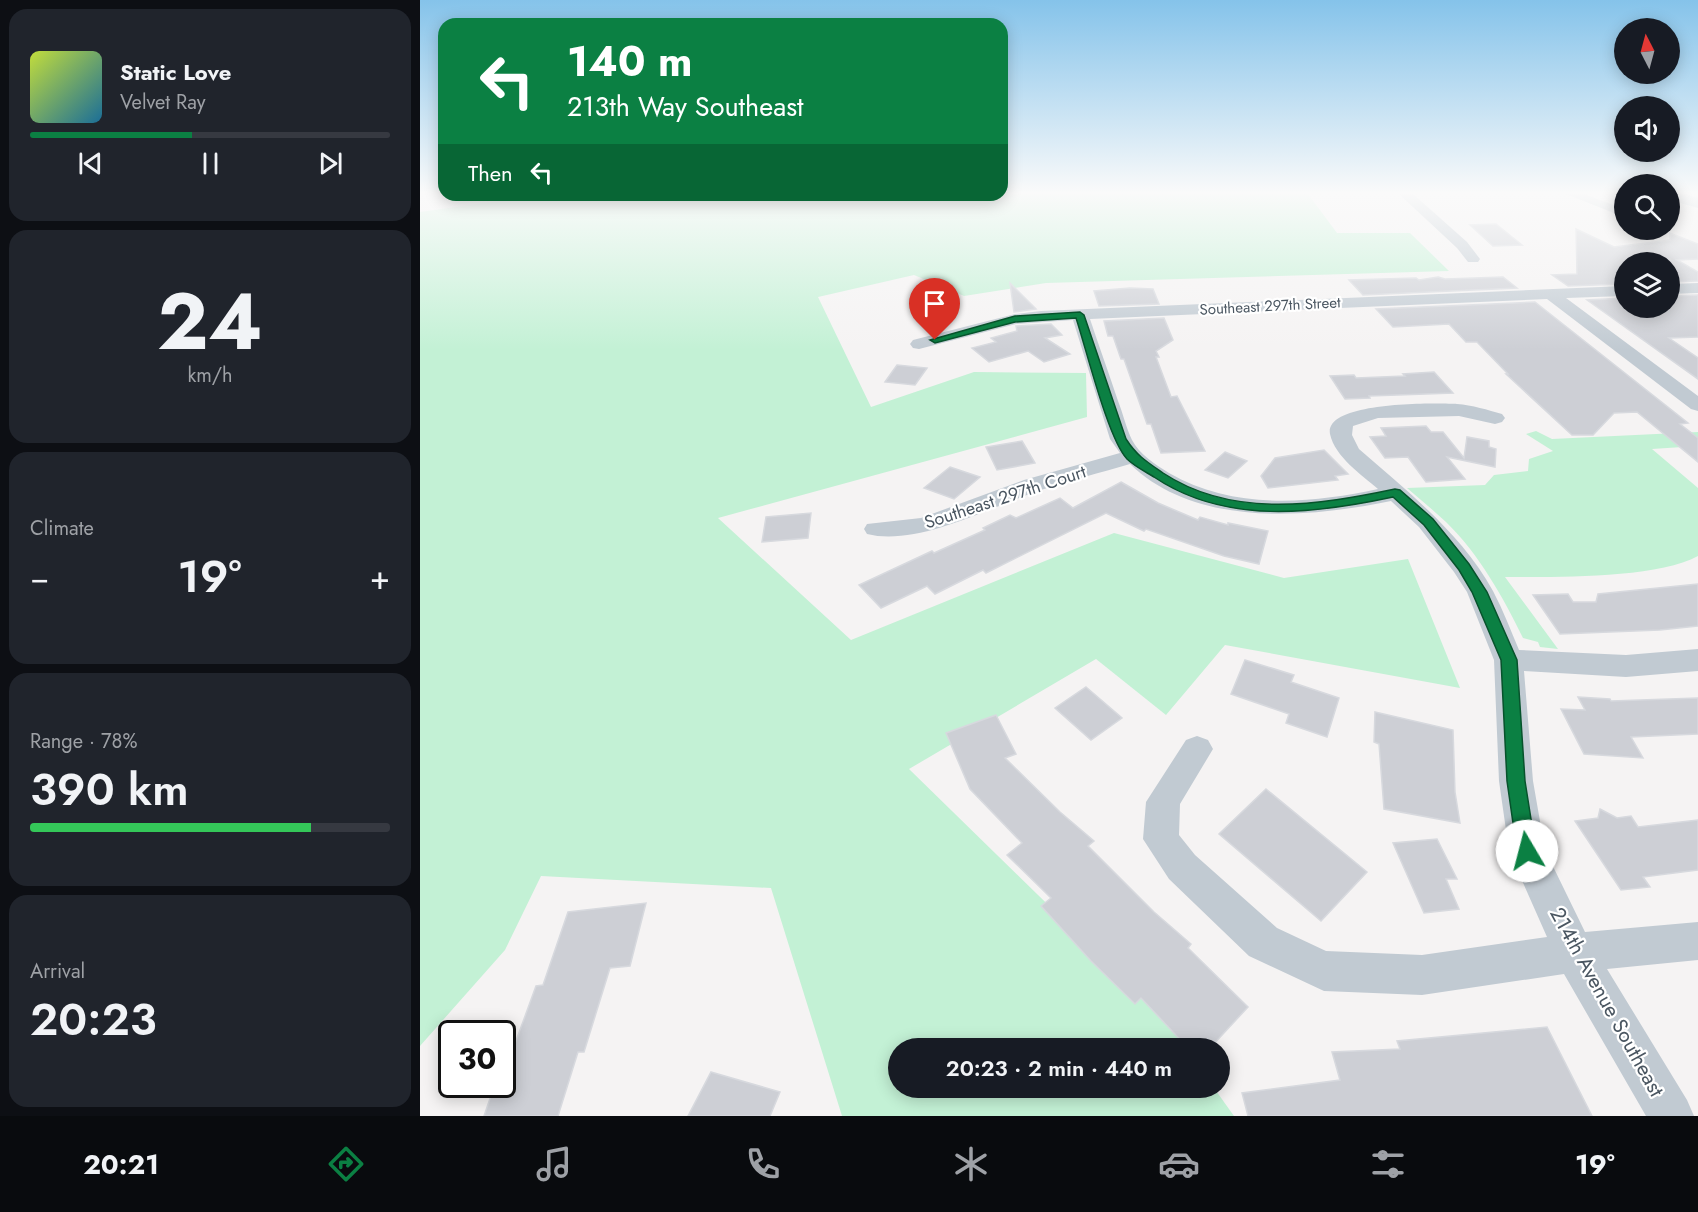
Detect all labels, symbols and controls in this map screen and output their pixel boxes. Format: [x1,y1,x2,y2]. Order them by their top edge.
north arrow [1614,18,1680,84]
map controls [1614,18,1680,318]
text: 140 m [567,31,693,92]
icon: left [468,42,546,120]
text: Static Love [120,56,231,88]
text: 213th Way Southeast [567,87,804,126]
text: Velvet Ray [120,88,206,117]
button: sound [1614,96,1680,162]
icon: previous [74,147,107,180]
icon: pause [194,147,227,180]
icon: next [314,147,347,180]
icon: left [525,156,558,189]
text: Then [468,157,513,189]
button: search [1614,174,1680,240]
button: layers [1614,252,1680,318]
text: 24 [157,266,263,378]
pin [909,278,960,340]
icon: arrive [918,287,951,320]
street label: Southeast 297th Street [1199,291,1341,321]
text: km/h [187,361,233,390]
street label: Southeast 297th Court [921,458,1090,535]
text: Climate [30,514,94,543]
text: 19° [178,544,242,609]
text: − [30,554,49,601]
text: + [370,554,390,601]
text: Range · 78% [30,727,137,756]
text: 390 km [30,757,189,822]
position arrow [1495,819,1559,883]
street label: 214th Avenue Southeast [1542,902,1672,1102]
text: Arrival [30,957,85,986]
text: 20:23 [30,987,157,1052]
speed limit sign: 30 [438,1020,516,1098]
text: 20:23 · 2 min · 440 m [946,1052,1172,1084]
icon: directions [325,1143,367,1185]
icon: music [533,1143,575,1185]
icon: phone [742,1143,784,1185]
icon: climate [950,1143,992,1185]
icon: car [1158,1143,1200,1185]
icon: filters [1367,1143,1409,1185]
text: 20:21 [83,1145,159,1184]
text: 19° [1575,1145,1615,1184]

